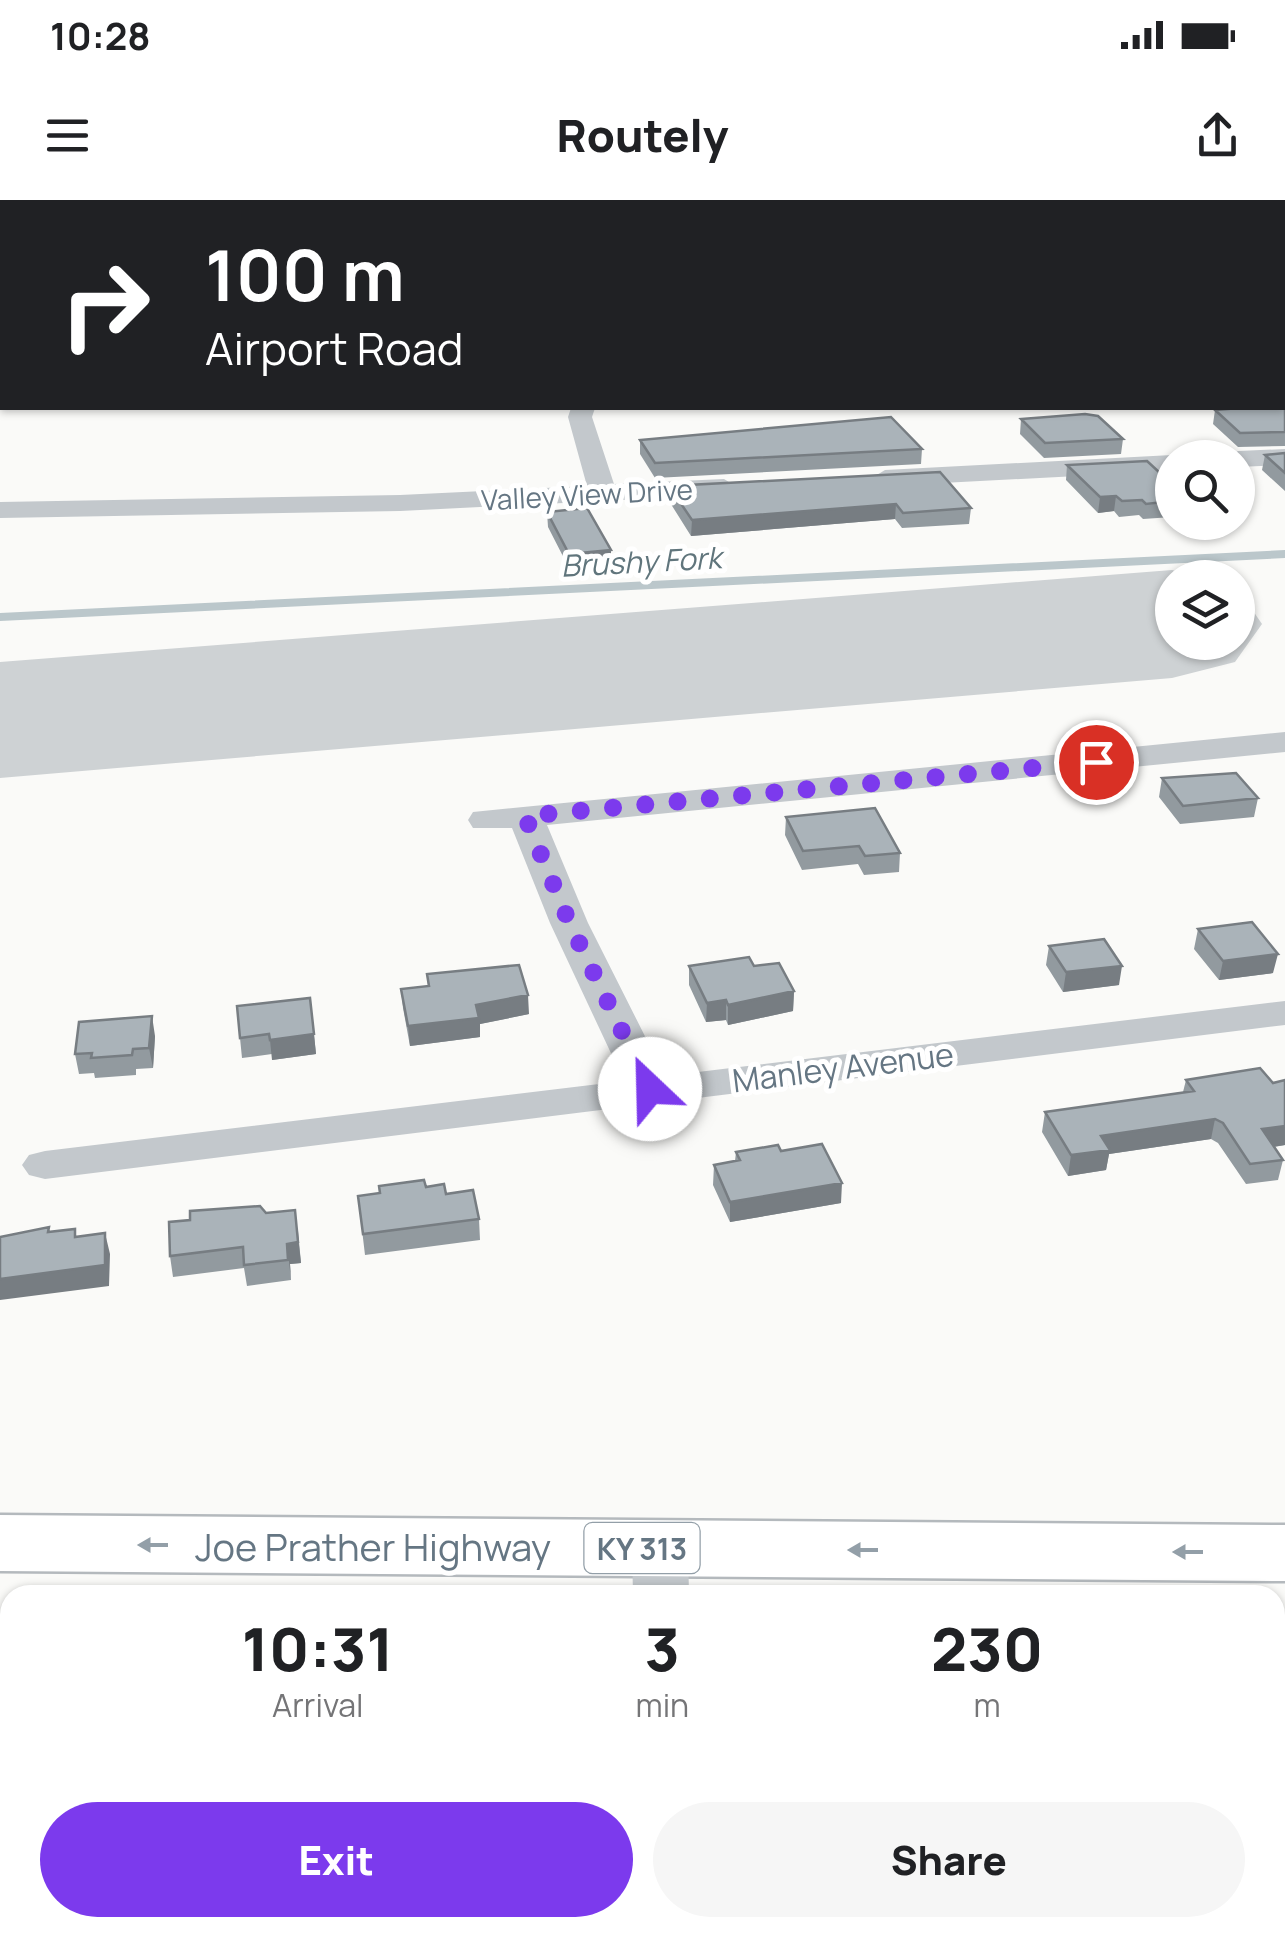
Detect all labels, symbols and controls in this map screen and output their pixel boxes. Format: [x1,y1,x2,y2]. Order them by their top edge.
text: 10:28 [50,9,151,61]
text: Routely [557,104,728,166]
icon: menu [40,108,95,163]
icon: share [1190,108,1245,163]
text: 100 m [205,226,405,322]
icon: right [40,240,170,370]
text: Airport Road [205,317,463,379]
map controls [1155,440,1255,660]
button: search [1155,440,1255,540]
street label: Valley View Drive [480,469,694,519]
water label: Brushy Fork [560,536,726,586]
button: layers [1155,560,1255,660]
pin [1054,720,1139,805]
icon: arrive [1069,735,1124,790]
street label: Manley Avenue [730,1032,956,1102]
position arrow [598,1037,702,1141]
street label: Joe Prather Highway [195,1520,551,1572]
road number: KY 313 [584,1523,700,1573]
one-way arrow [136,1536,168,1552]
one-way arrow [846,1542,878,1558]
one-way arrow [1171,1544,1203,1560]
text: 10:31 [242,1607,394,1689]
text: 3 [645,1607,680,1689]
text: 230 [931,1607,1043,1689]
text: Arrival [272,1683,363,1727]
text: min [636,1683,689,1727]
text: m [973,1683,1001,1727]
button: Exit [40,1802,633,1917]
button: Share [653,1802,1245,1917]

